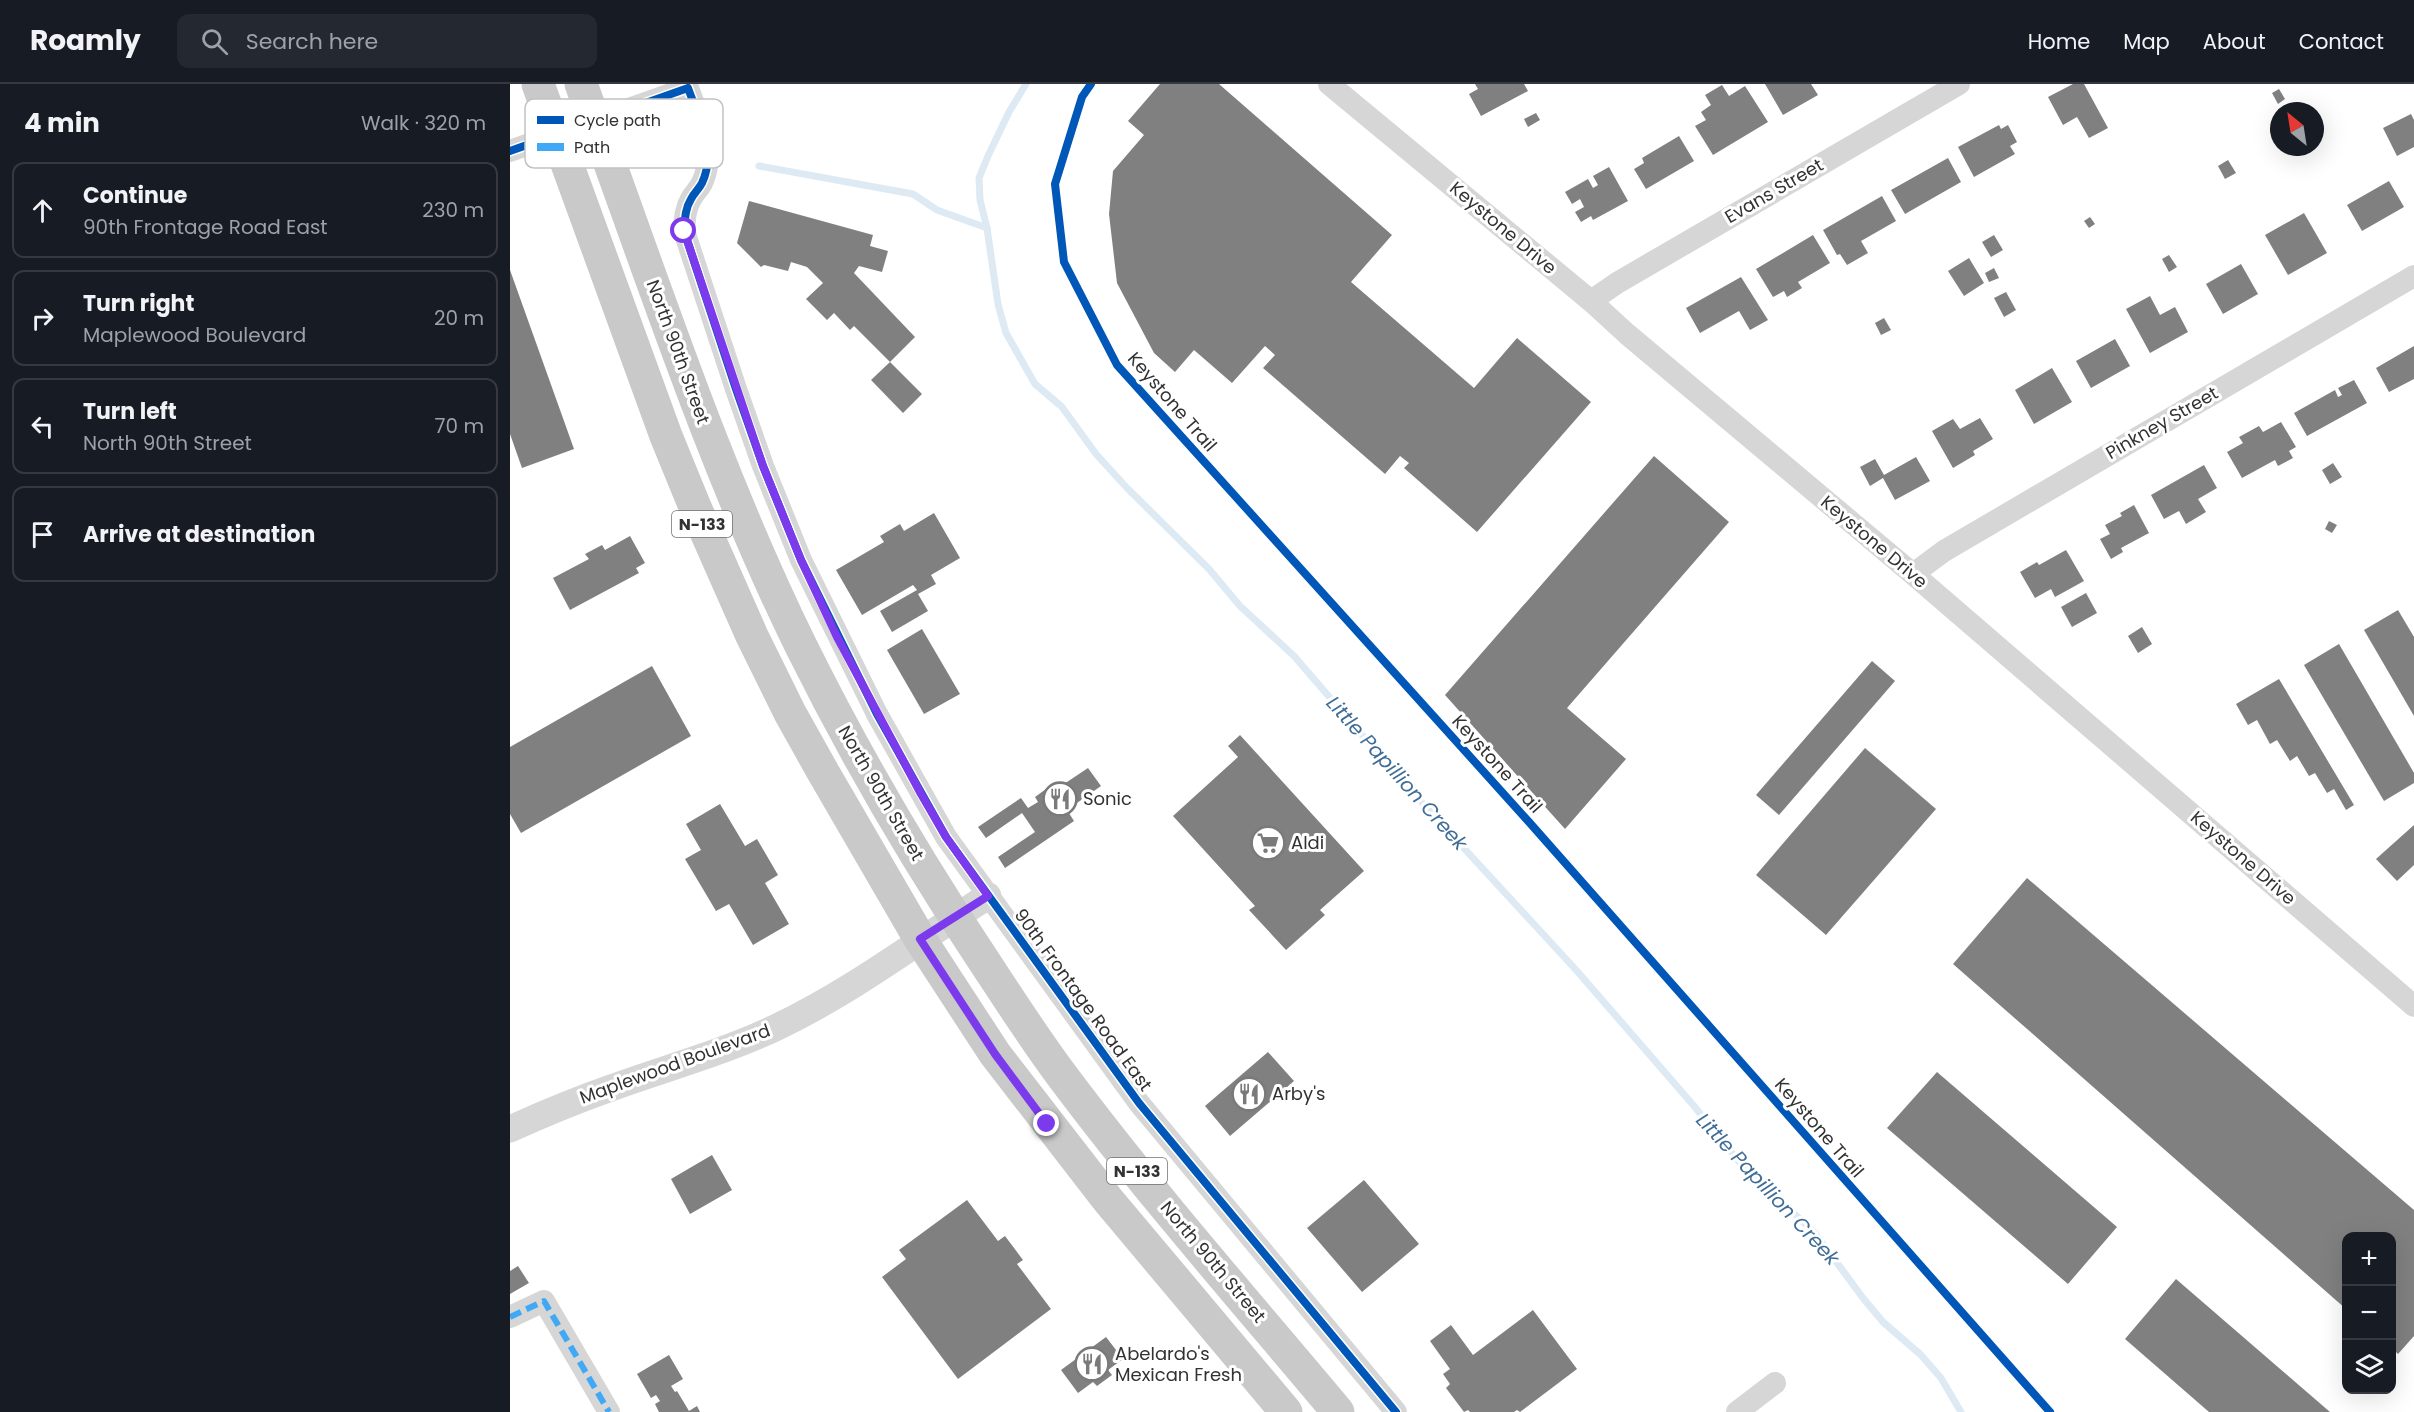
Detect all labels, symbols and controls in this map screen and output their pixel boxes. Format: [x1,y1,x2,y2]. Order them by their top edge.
search box [177,14,597,68]
text: Roamly [30,21,141,60]
icon: search [198,25,231,58]
text: Search here [246,26,378,57]
text: Home [2028,27,2090,56]
text: Map [2123,27,2170,56]
text: About [2203,27,2266,56]
text: Contact [2299,27,2384,56]
legend [525,99,723,168]
north arrow [2270,102,2324,156]
text: 4 min [24,105,100,141]
text: Walk · 320 m [361,109,486,137]
text: Cycle path [574,109,661,132]
text: Path [574,136,610,159]
street label: Evans Street [1720,152,1828,229]
street label: Keystone Drive [1445,176,1562,280]
text: Continue [83,180,187,211]
icon: ahead [26,194,59,227]
text: 230 m [422,196,484,224]
text: 90th Frontage Road East [83,213,328,241]
route start [670,217,696,243]
street label: North 90th Street [641,276,716,428]
text: Turn right [83,288,194,319]
icon: right [26,302,59,335]
text: 20 m [434,304,484,332]
text: Maplewood Boulevard [83,321,306,349]
street label: Keystone Trail [1122,346,1223,457]
street label: Pinkney Street [2101,380,2223,465]
text: Turn left [83,396,177,427]
icon: left [26,410,59,443]
text: 70 m [435,412,484,440]
text: North 90th Street [83,429,252,457]
street label: Keystone Drive [1816,490,1933,594]
road number: N-133 [672,511,732,537]
icon: arrive [26,518,59,551]
text: Arrive at destination [83,519,315,550]
water label: Little Papillion Creek [1320,690,1475,858]
street label: Keystone Trail [1446,709,1548,818]
street label: North 90th Street [833,721,930,865]
restaurant icon: Sonic [1042,781,1078,817]
place label: Sonic [1083,786,1132,811]
street label: Keystone Drive [2185,805,2301,910]
supermarket icon: Aldi [1250,825,1286,861]
place label: Aldi [1291,830,1324,855]
street label: 90th Frontage Road East [1009,903,1158,1096]
street label: Maplewood Boulevard [576,1017,774,1110]
street label: Keystone Trail [1769,1072,1870,1183]
restaurant icon: Arby's [1231,1076,1267,1112]
place label: Arby's [1272,1081,1325,1106]
water label: Little Papillion Creek [1690,1107,1847,1273]
route end [1033,1110,1059,1136]
road number: N-133 [1107,1158,1167,1184]
street label: North 90th Street [1155,1195,1272,1328]
map controls [2342,1232,2396,1394]
button: + [2342,1232,2396,1286]
button: − [2342,1286,2396,1340]
button: layers [2342,1340,2396,1394]
place label: Abelardo's Mexican Fresh [1115,1341,1242,1387]
restaurant icon: Abelardo's Mexican Fresh [1074,1346,1110,1382]

